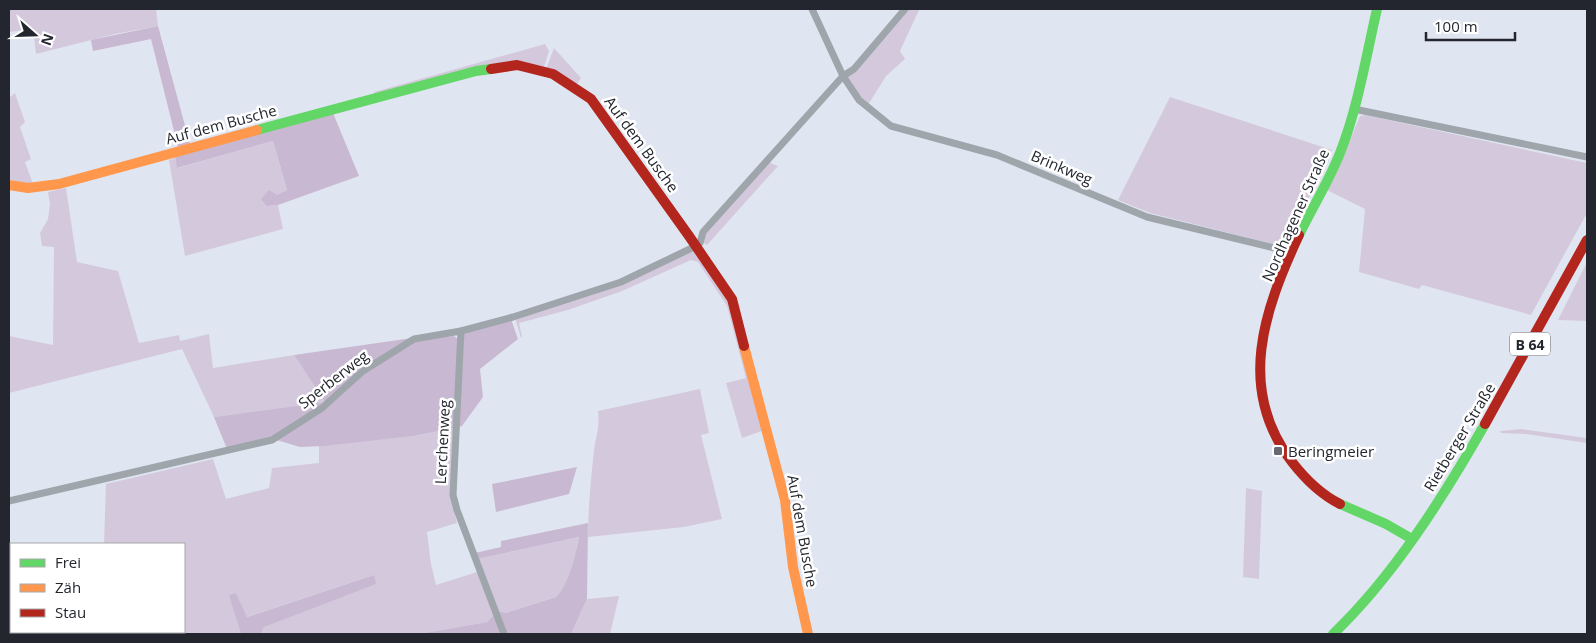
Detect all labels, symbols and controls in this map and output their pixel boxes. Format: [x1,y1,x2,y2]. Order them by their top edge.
north arrow [10,10,60,60]
scale bar [1426,10,1515,42]
text: 100 m [1434,16,1478,36]
text: N [37,31,59,48]
street label: Auf dem Busche [600,92,684,196]
street label: Auf dem Busche [163,100,279,148]
street label: Brinkweg [1028,145,1096,189]
street label: Nordhagener Straße [1257,146,1333,284]
road number: B 64 [1510,332,1550,356]
street label: Sperberweg [294,345,372,413]
street label: Rietberger Straße [1419,379,1499,495]
street label: Lerchenweg [430,399,454,485]
place label: Beringmeier [1288,441,1374,461]
marker: Beringmeier [1272,445,1284,457]
street label: Auf dem Busche [783,473,823,589]
legend [10,543,185,633]
text: Frei [55,552,81,572]
text: Zäh [55,577,81,597]
text: Stau [55,602,86,622]

